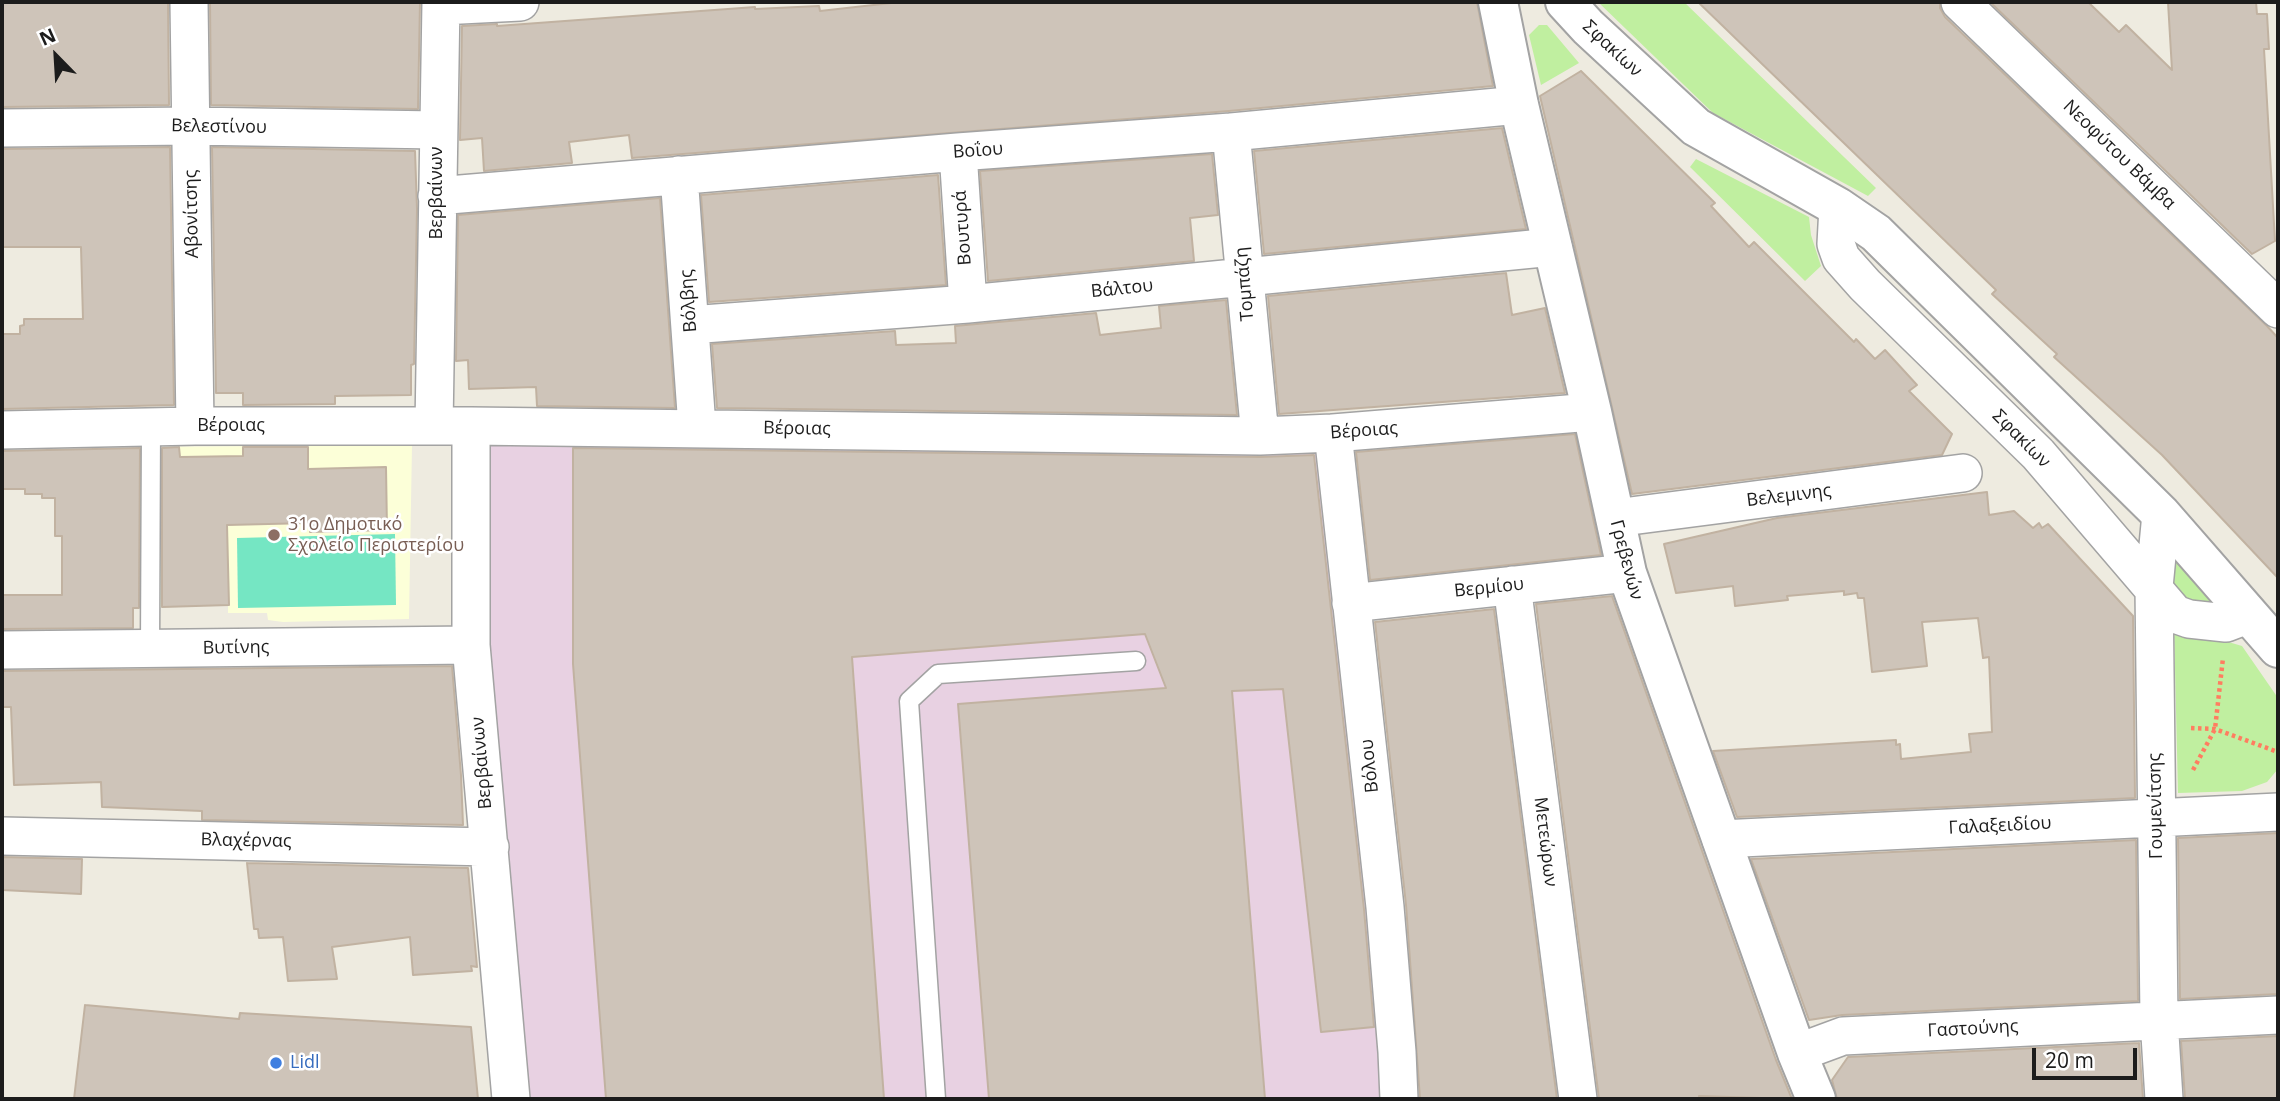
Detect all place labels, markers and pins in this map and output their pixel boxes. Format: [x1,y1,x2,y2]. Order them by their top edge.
place label: 31ο Δημοτικό Σχολείο Περιστερίου [288,514,464,556]
marker: 31ο Δημοτικό Σχολείο Περιστερίου [266,527,282,543]
place label: Lidl [290,1052,319,1074]
marker: Lidl [268,1055,284,1071]

